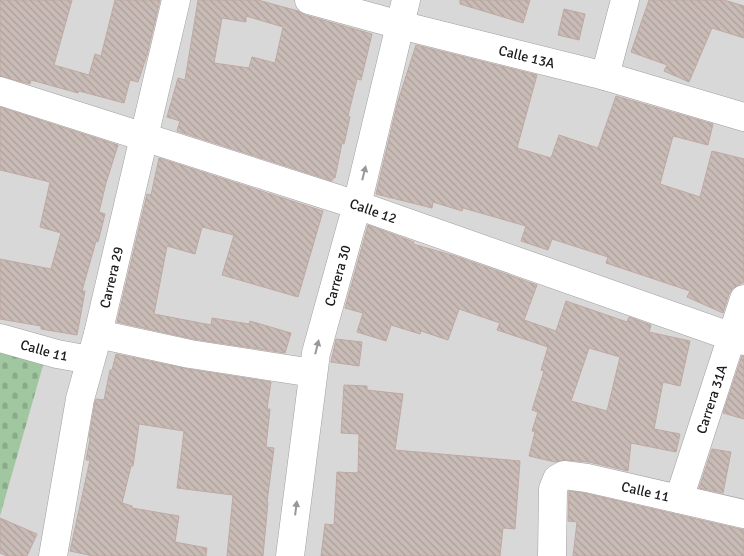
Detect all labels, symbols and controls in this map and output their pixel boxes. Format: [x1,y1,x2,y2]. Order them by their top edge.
street label: Calle 13A [497,42,557,72]
one-way arrow [360,165,368,180]
street label: Calle 12 [348,195,399,227]
street label: Carrera 30 [321,243,355,308]
street label: Carrera 29 [96,245,127,310]
street label: Calle 11 [18,336,69,365]
one-way arrow [314,339,322,354]
street label: Carrera 31A [693,362,731,436]
street label: Calle 11 [620,478,671,506]
one-way arrow [292,499,300,515]

